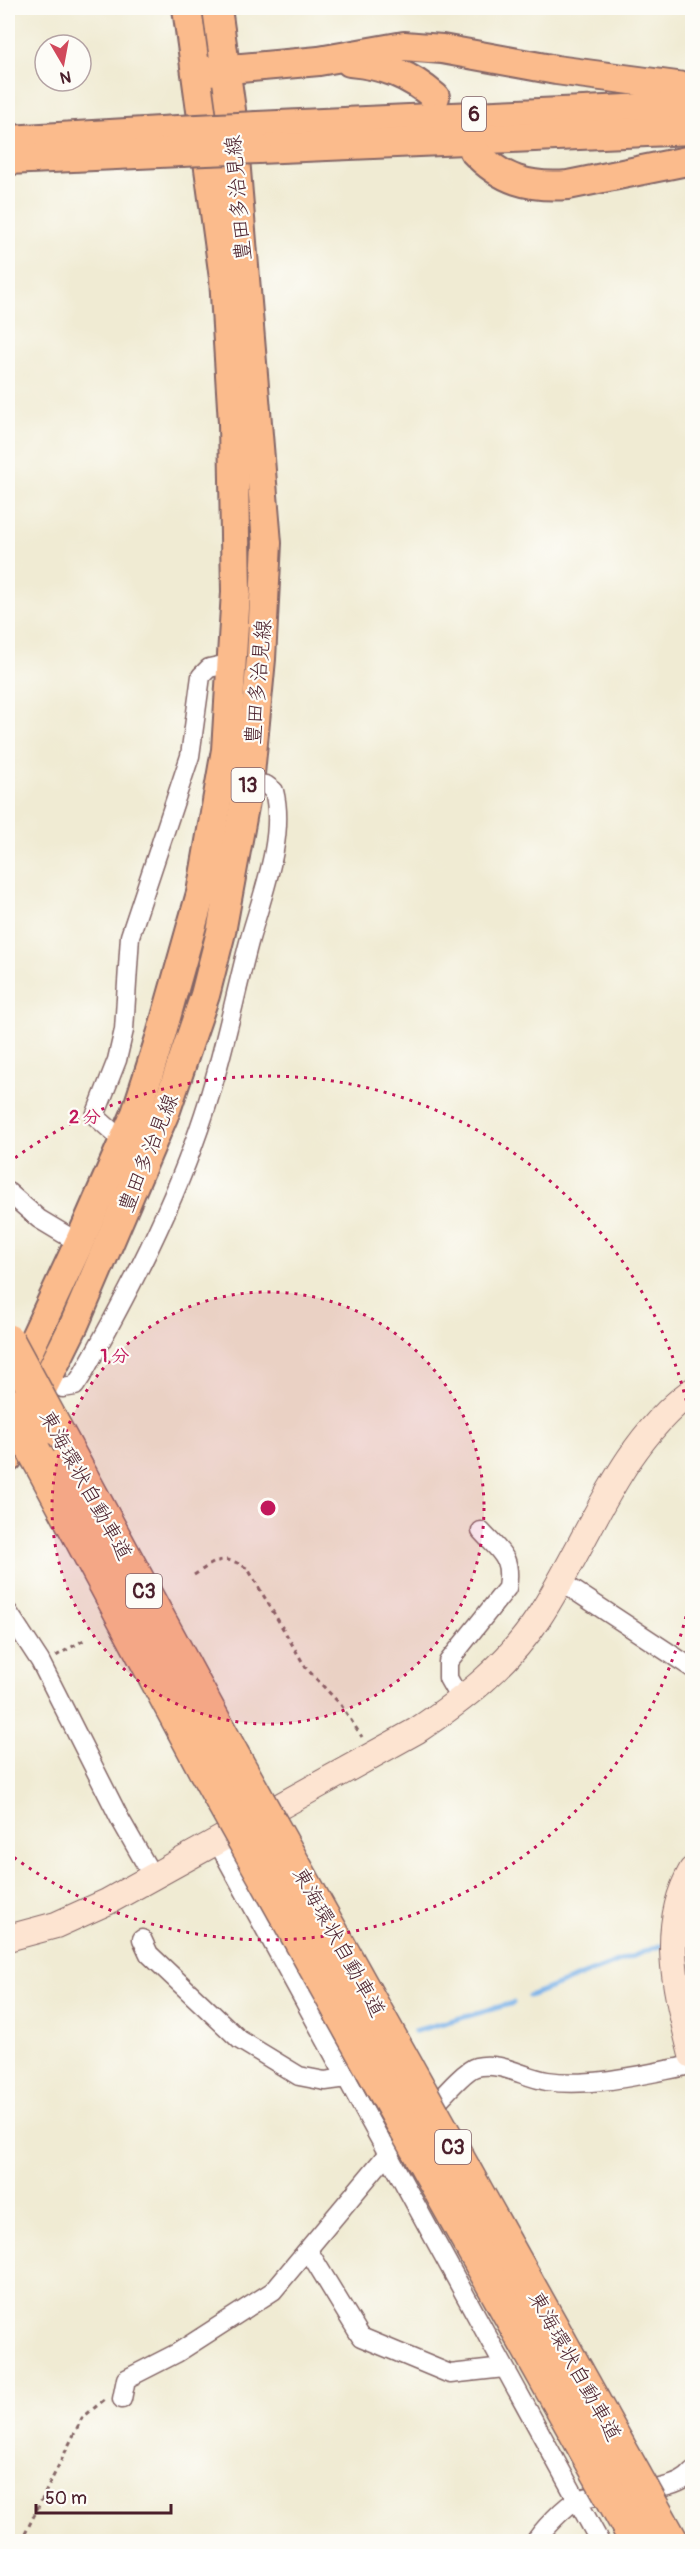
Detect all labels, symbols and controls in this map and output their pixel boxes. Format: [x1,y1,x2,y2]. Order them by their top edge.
north arrow [33,33,93,93]
text: N [58,66,72,88]
road number: 6 [462,97,486,131]
street label: 豊田多治見線 [220,134,257,262]
street label: 豊田多治見線 [240,618,277,746]
road number: 13 [232,768,264,802]
street label: 豊田多治見線 [112,1090,185,1217]
text: 2 分 [69,1106,101,1129]
text: 1 分 [101,1345,129,1368]
street label: 東海環状自動車道 [33,1405,138,1565]
centre of rings [258,1498,278,1518]
road number: C3 [126,1574,162,1608]
street label: 東海環状自動車道 [286,1862,391,2022]
road number: C3 [435,2130,471,2164]
street label: 東海環状自動車道 [522,2286,627,2446]
scale bar [36,2477,171,2515]
text: 50 m [45,2487,87,2510]

